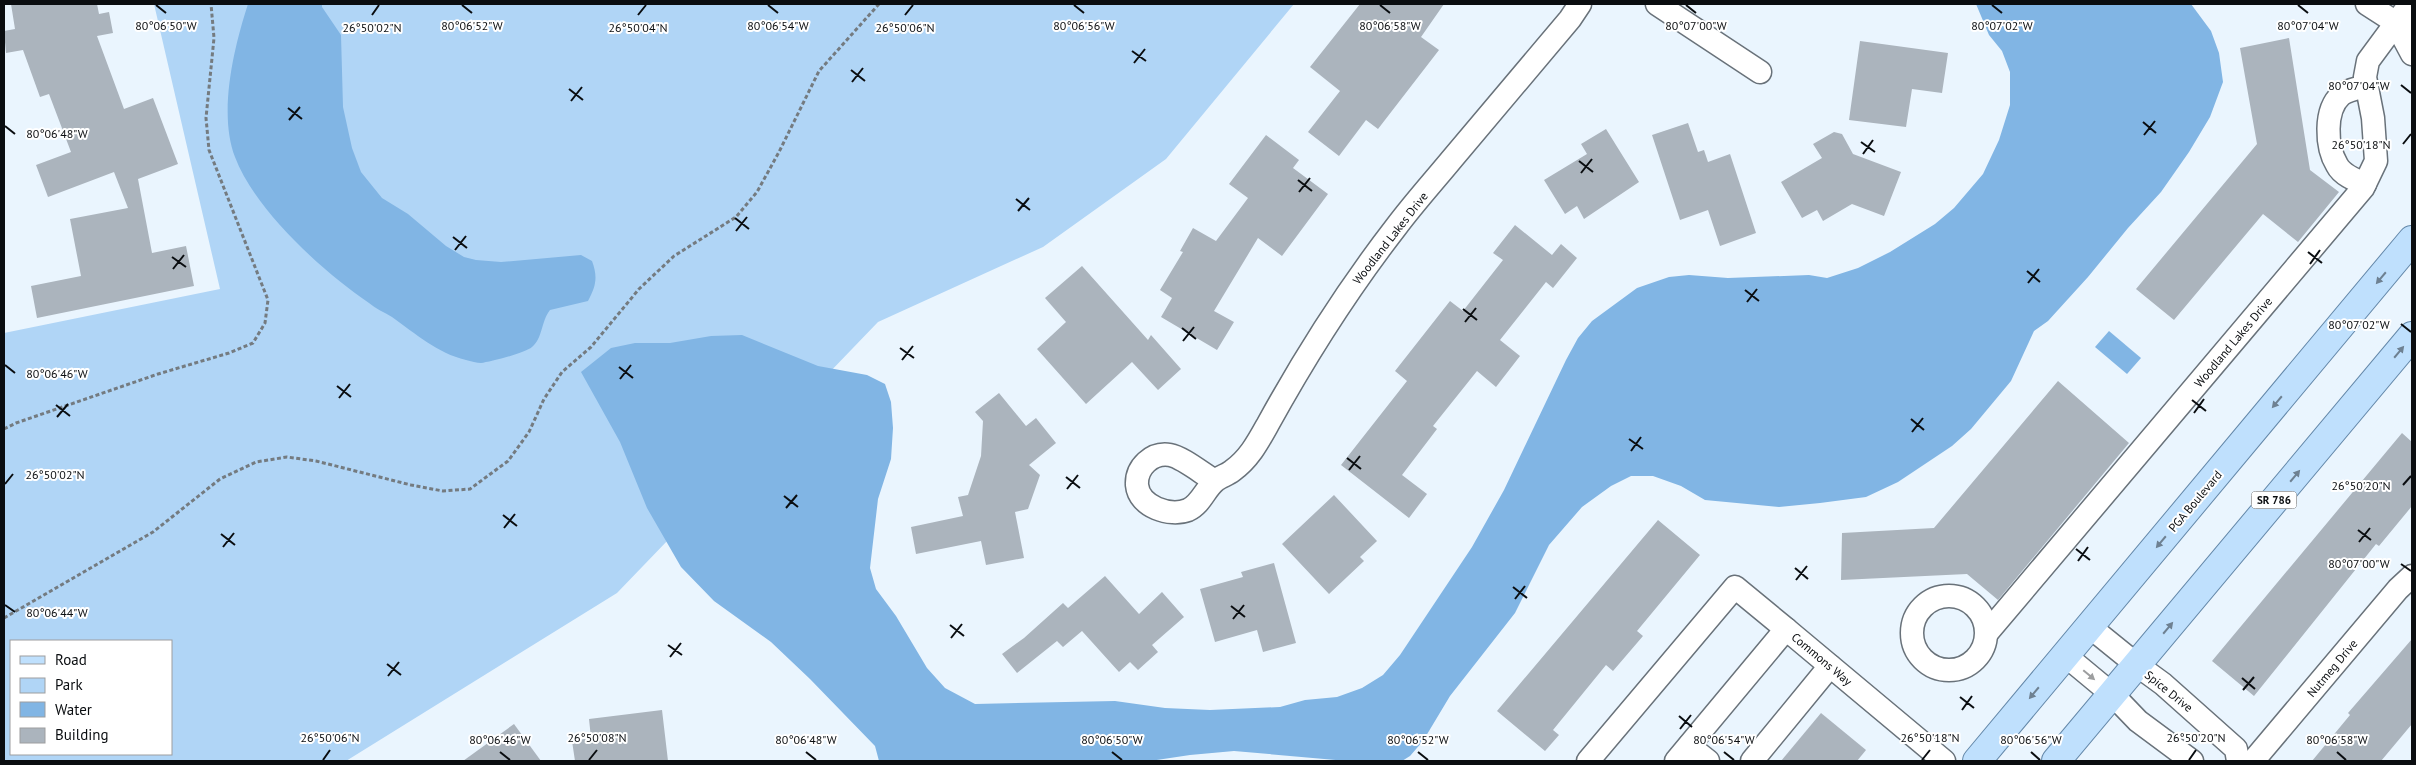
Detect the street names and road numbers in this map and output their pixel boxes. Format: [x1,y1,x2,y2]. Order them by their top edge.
street label: Woodland Lakes Drive [1349,189,1431,287]
street label: Woodland Lakes Drive [2191,294,2275,390]
street label: PGA Boulevard [2165,467,2225,535]
road number: SR 786 [2252,492,2296,508]
street label: Commons Way [1789,629,1856,689]
street label: Nutmeg Drive [2303,636,2361,700]
street label: Spice Drive [2142,667,2196,715]

